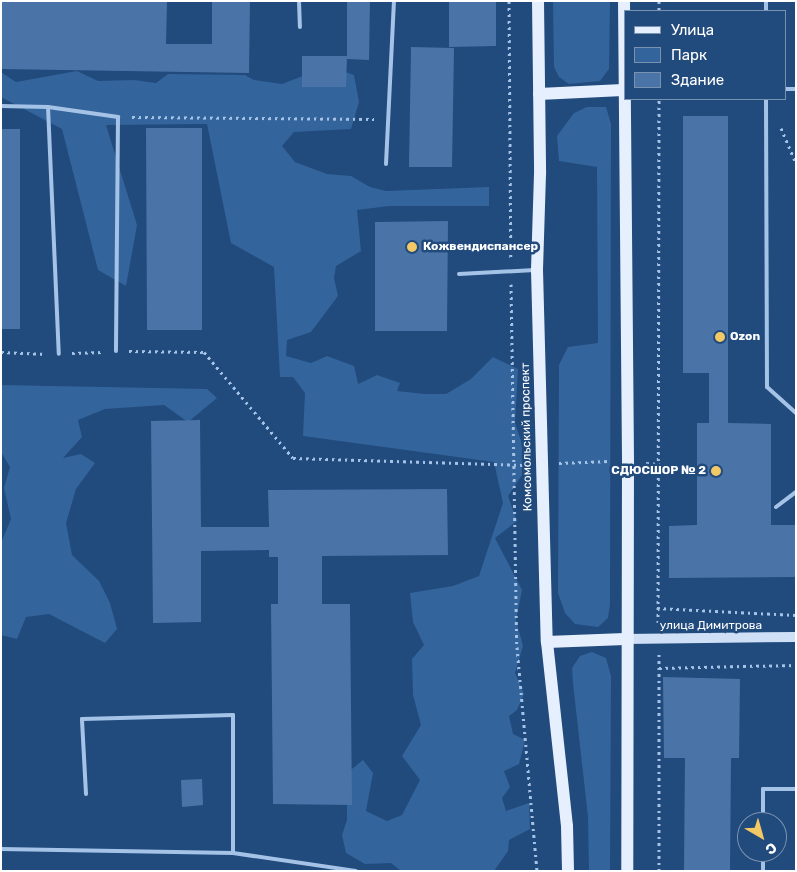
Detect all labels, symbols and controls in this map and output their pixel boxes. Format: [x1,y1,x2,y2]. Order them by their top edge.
legend [624,10,787,100]
text: Улица [671,21,714,39]
text: Парк [671,46,707,64]
text: Здание [671,71,724,89]
marker: Кожвендиспансер [405,240,419,254]
place label: Кожвендиспансер [423,240,538,254]
place label: Ozon [730,330,760,344]
marker: Ozon [714,331,726,343]
street label: Комсомольский проспект [519,363,535,511]
place label: СДЮСШОР № 2 [611,464,706,478]
marker: СДЮСШОР № 2 [710,465,722,477]
street label: улица Димитрова [660,619,762,633]
north arrow [737,812,787,862]
text: С [762,839,780,858]

